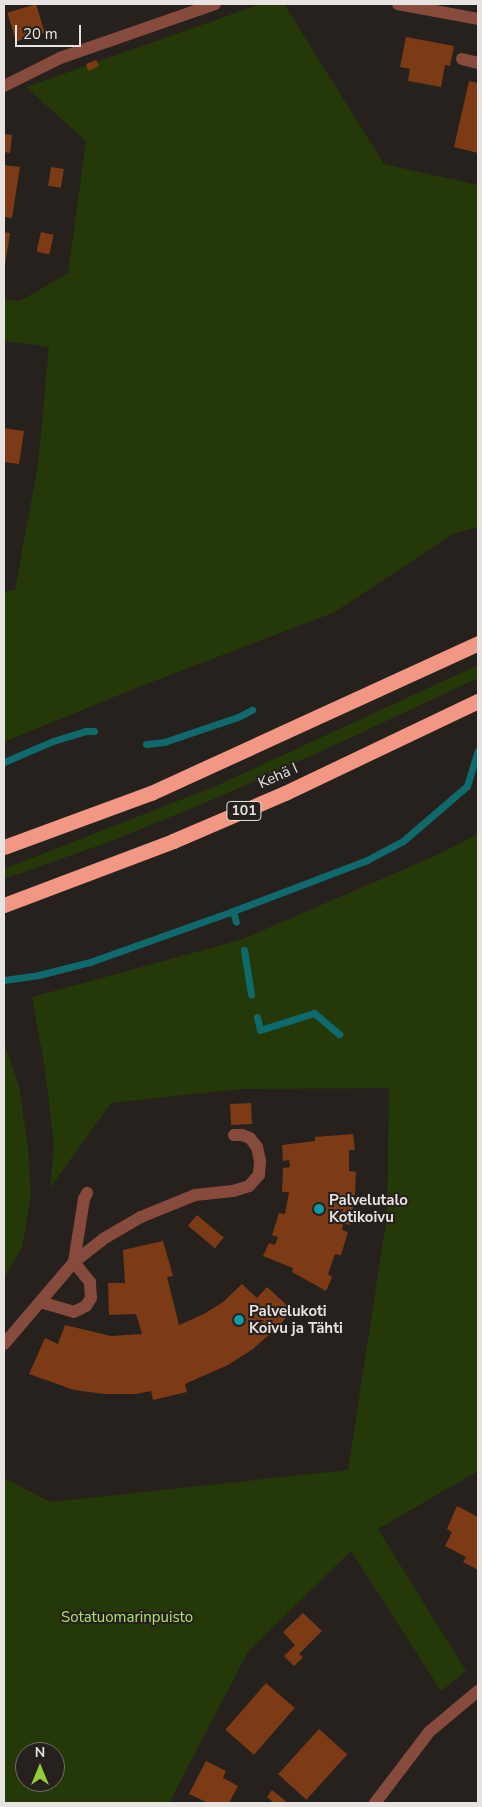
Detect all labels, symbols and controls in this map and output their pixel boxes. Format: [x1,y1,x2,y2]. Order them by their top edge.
scale bar [18,15,84,47]
text: 20 m [23,24,58,44]
street label: Kehä I [255,759,301,793]
road number: 101 [225,799,263,822]
place label: Palvelutalo Kotikoivu [329,1191,408,1226]
marker: Palvelutalo Kotikoivu [313,1203,325,1215]
place label: Palvelukoti Koivu ja Tähti [249,1302,343,1337]
marker: Palvelukoti Koivu ja Tähti [233,1314,245,1326]
park label: Sotatuomarinpuisto [61,1609,193,1627]
north arrow [15,1742,65,1792]
text: N [35,1743,45,1762]

